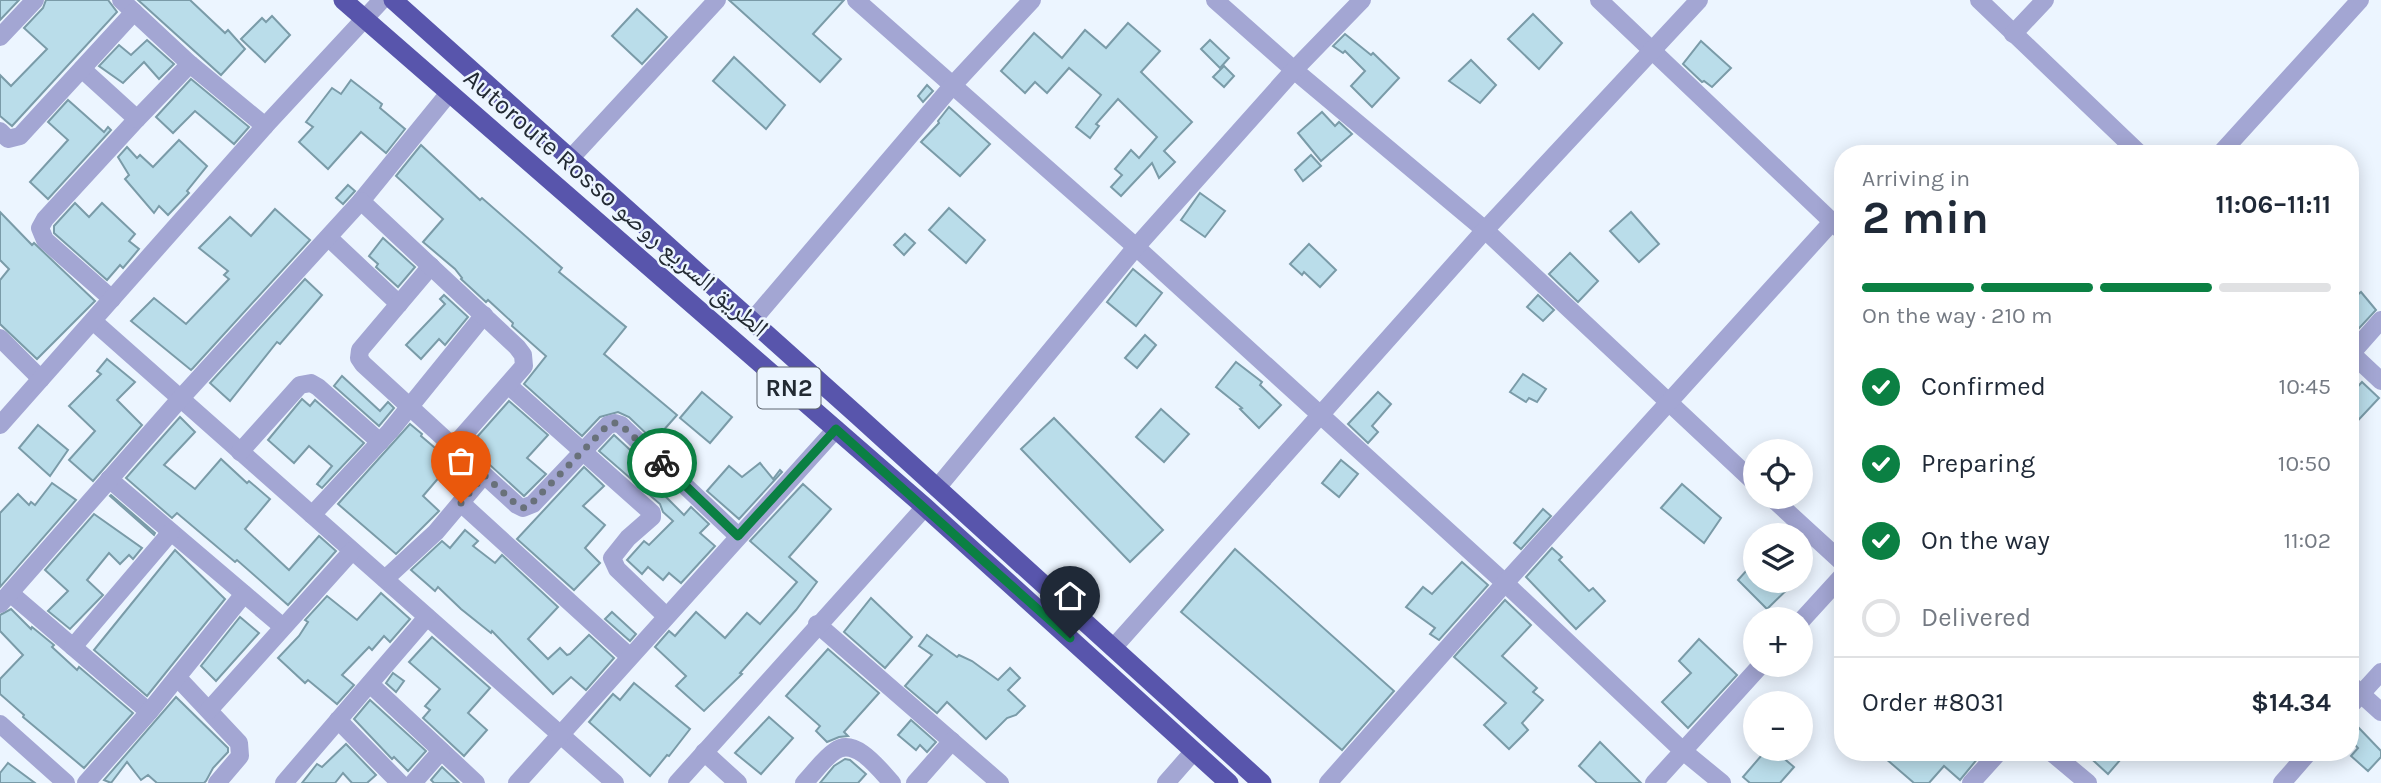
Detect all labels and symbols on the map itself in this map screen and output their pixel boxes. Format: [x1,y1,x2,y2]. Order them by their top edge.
street label: Autoroute Rosso الطريق السريع روصو [457,62,775,344]
road number: RN2 [758,368,820,408]
courier [627,428,697,498]
pin [431,431,491,503]
pin [1040,566,1100,638]

